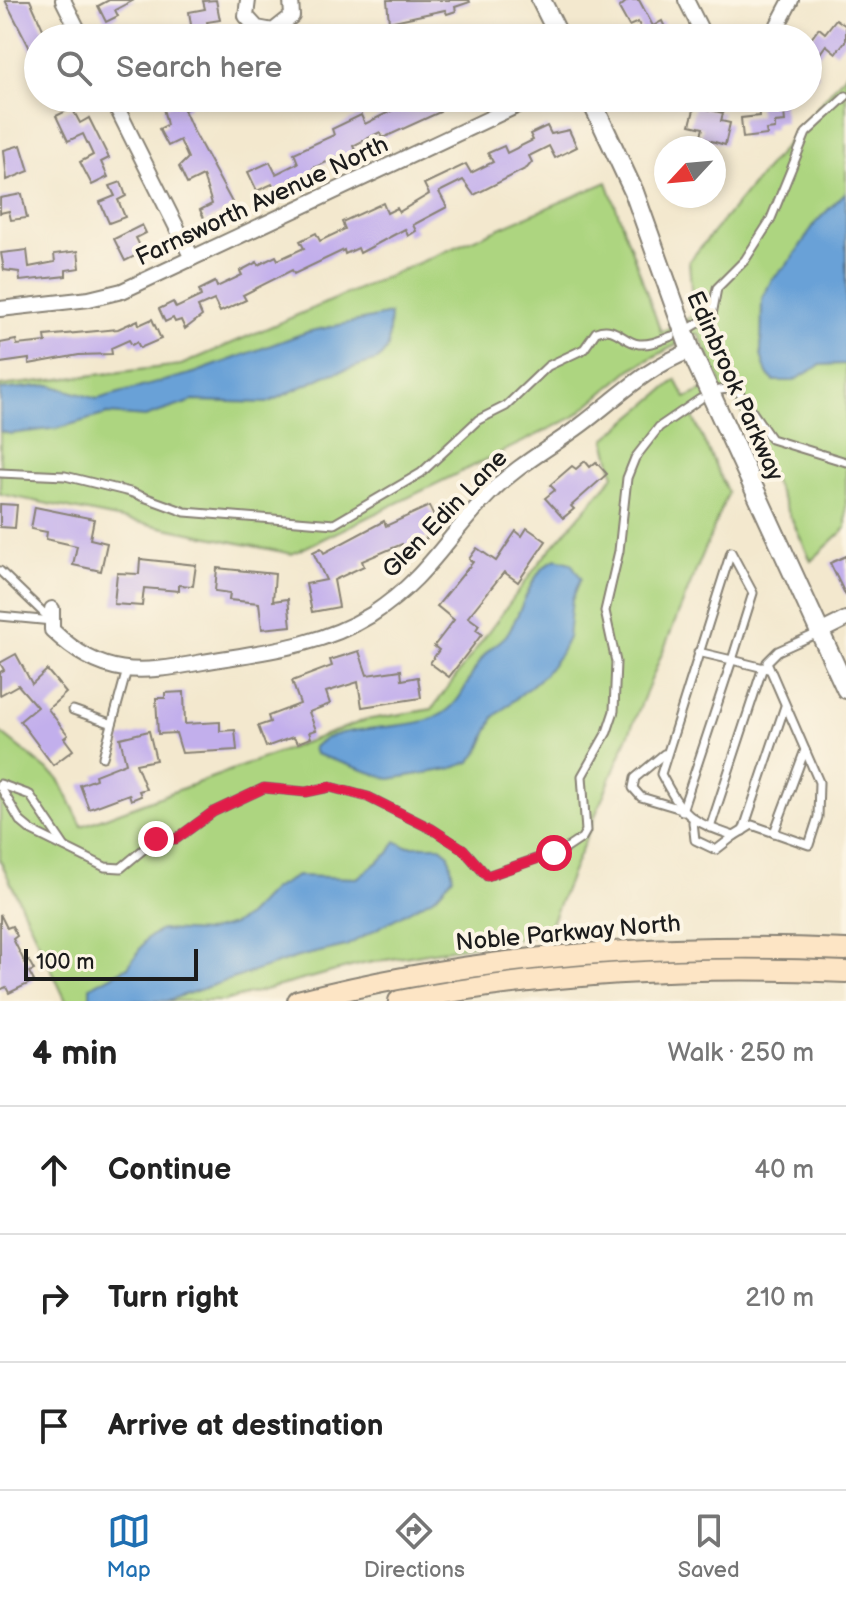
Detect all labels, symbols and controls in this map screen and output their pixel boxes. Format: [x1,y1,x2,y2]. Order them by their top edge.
search box [24,24,822,112]
icon: search [52,46,96,90]
text: Search here [116,50,282,86]
street label: Farnsworth Avenue North [131,130,393,272]
north arrow [654,136,726,208]
street label: Edinbrook Parkway [680,287,790,486]
street label: Glen Edin Lane [377,444,513,584]
route end [138,821,174,857]
route start [536,835,572,871]
street label: Noble Parkway North [454,909,682,957]
scale bar [24,945,198,981]
text: 100 m [36,949,95,976]
text: 4 min [32,1033,118,1074]
text: Walk · 250 m [668,1038,814,1069]
icon: ahead [32,1148,76,1192]
text: Continue [108,1152,231,1188]
text: 40 m [754,1155,814,1186]
icon: right [32,1276,76,1320]
text: Turn right [108,1280,239,1316]
text: 210 m [745,1283,814,1314]
icon: arrive [32,1404,76,1448]
text: Arrive at destination [108,1408,384,1444]
tab: Map [106,1509,151,1584]
tab: Directions [364,1509,465,1584]
tab: Saved [678,1509,740,1584]

